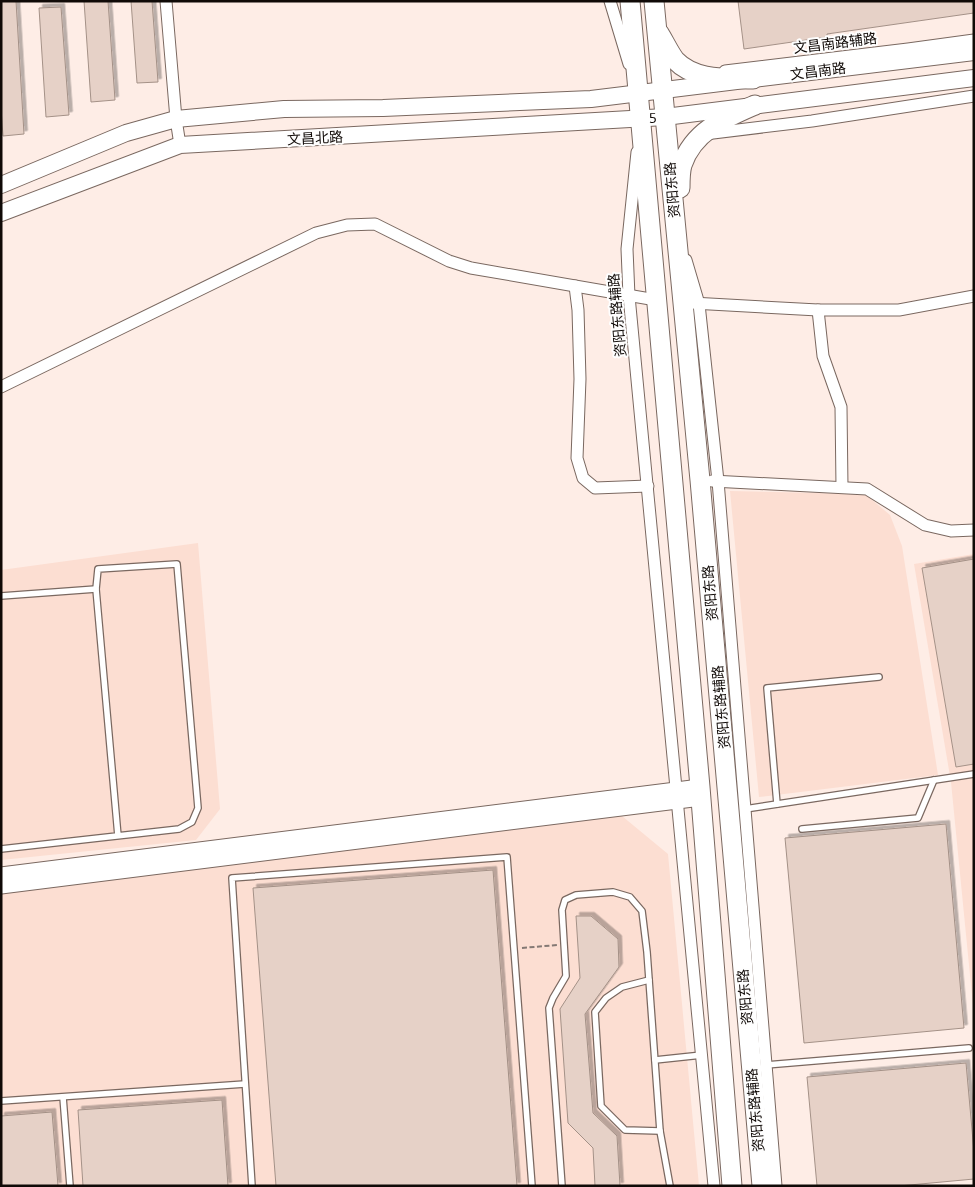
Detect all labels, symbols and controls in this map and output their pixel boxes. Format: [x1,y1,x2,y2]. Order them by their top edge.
street label: 文昌南路辅路 [792,30,878,57]
street label: 文昌南路 [789,60,847,83]
street label: 5 [649,110,657,127]
street label: 文昌北路 [287,129,343,148]
street label: 资阳东路 [662,161,683,219]
street label: 资阳东路辅路 [605,272,630,358]
street label: 资阳东路 [700,564,721,622]
street label: 资阳东路辅路 [709,664,734,750]
street label: 资阳东路 [735,968,756,1026]
street label: 资阳东路辅路 [743,1067,768,1153]

